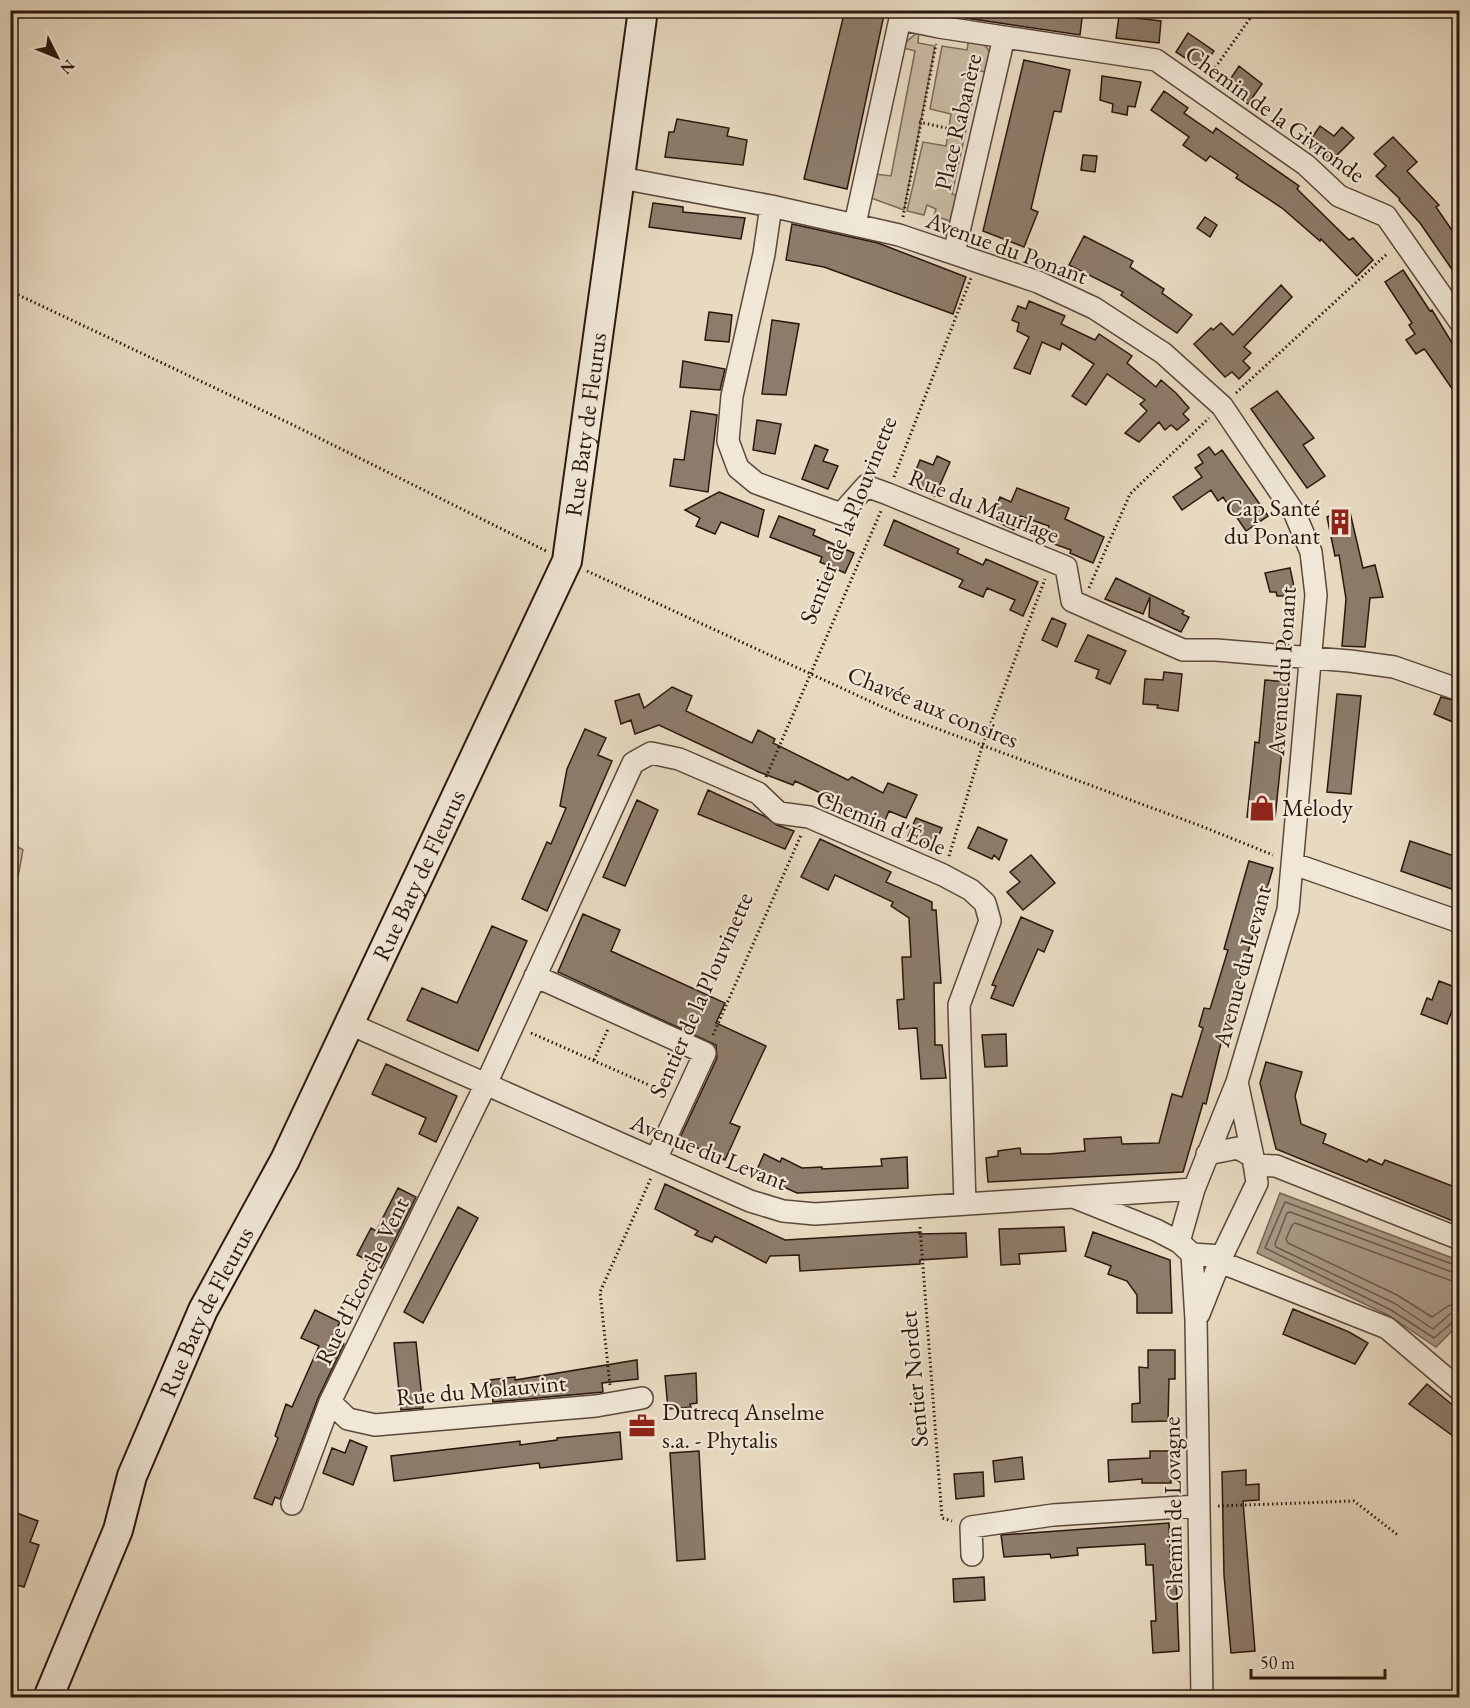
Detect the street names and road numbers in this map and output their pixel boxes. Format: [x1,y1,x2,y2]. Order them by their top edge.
street label: Chemin de la Givronde [1179,38,1371,189]
street label: Place Rabanère [927,50,988,193]
street label: Avenue du Ponant [921,204,1093,291]
street label: Rue Baty de Fleurus [557,331,613,519]
street label: Sentier de la Plouvinette [792,411,903,628]
street label: Rue du Maurlage [904,461,1064,550]
street label: Avenue du Ponant [1260,585,1303,758]
street label: Chavée aux consires [843,658,1023,755]
street label: Chemin d'Éole [812,781,951,862]
street label: Rue Baty de Fleurus [365,785,472,966]
street label: Avenue du Levant [1205,881,1278,1051]
street label: Sentier de la Plouvinette [641,887,760,1102]
street label: Avenue du Levant [625,1106,793,1197]
street label: Rue d'Ecorche Vent [308,1192,416,1370]
street label: Rue Baty de Fleurus [152,1221,260,1401]
street label: Sentier Nordet [892,1309,935,1449]
street label: Rue du Molauvint [395,1367,568,1412]
street label: Chemin de Lovagne [1155,1416,1190,1602]

